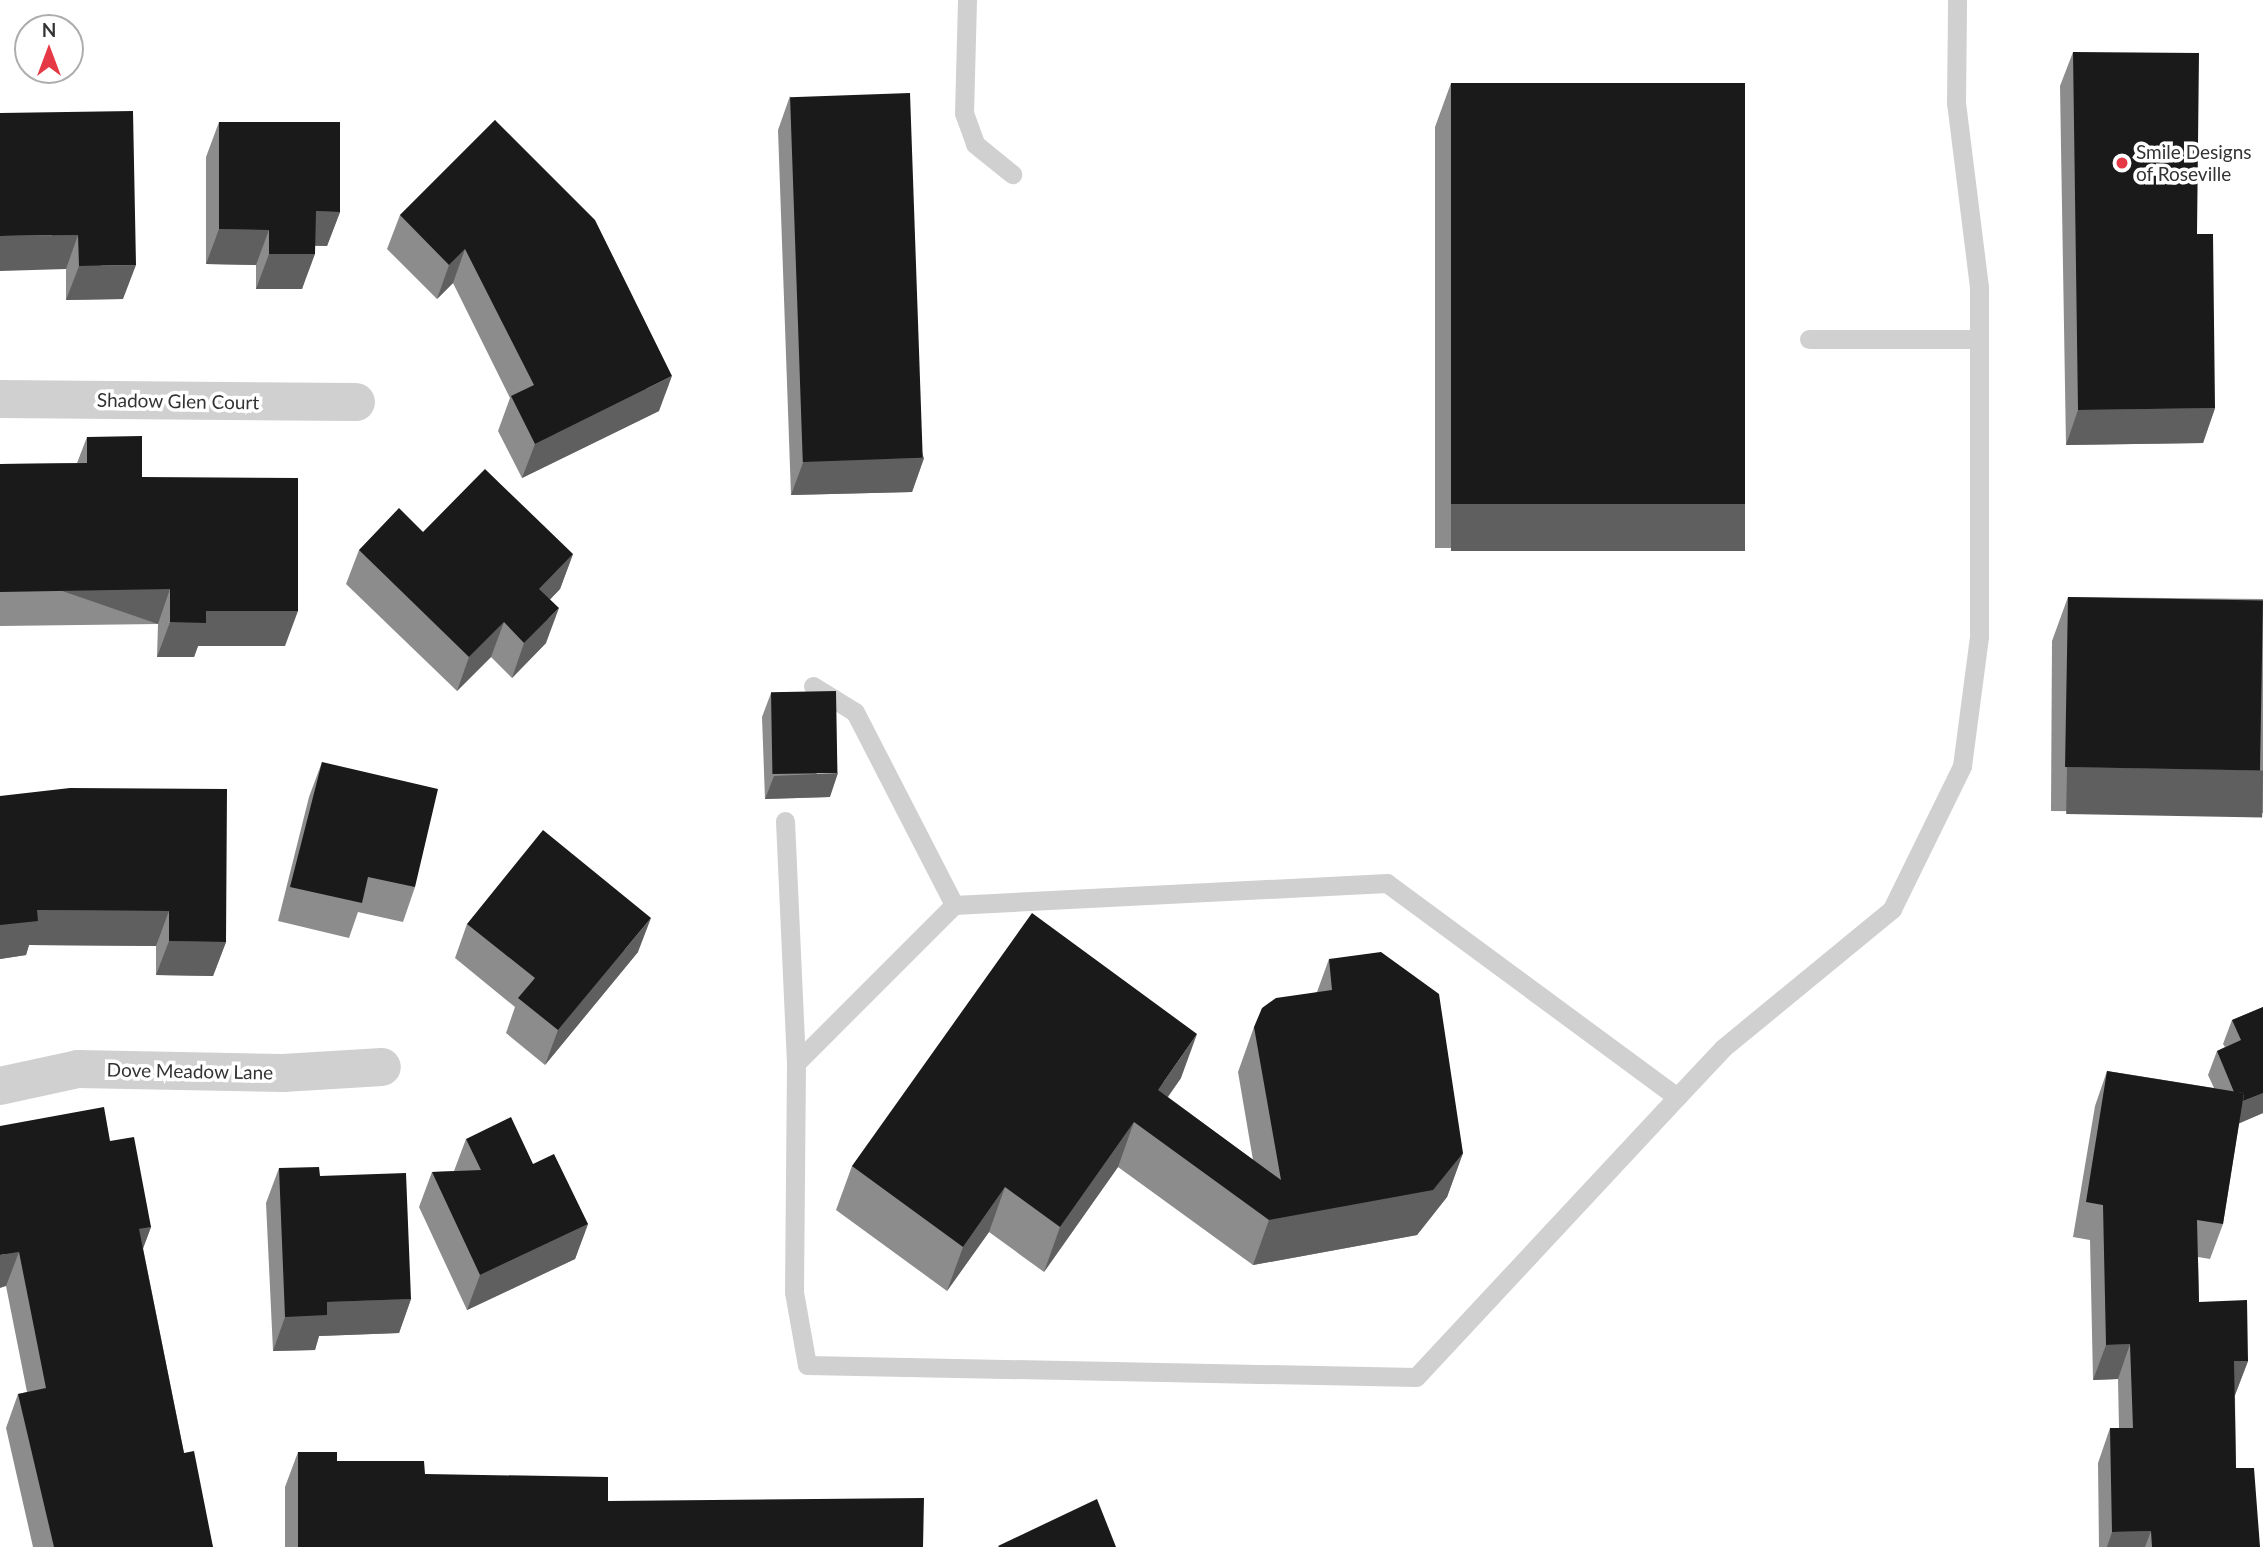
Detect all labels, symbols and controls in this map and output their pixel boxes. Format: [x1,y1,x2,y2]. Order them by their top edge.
north arrow [14,14,84,84]
text: N [42,18,56,41]
place label: Smile Designs of Roseville [2136,141,2252,185]
marker: Smile Designs of Roseville [2114,155,2130,171]
street label: Shadow Glen Court [97,388,259,414]
street label: Dove Meadow Lane [106,1058,274,1084]

